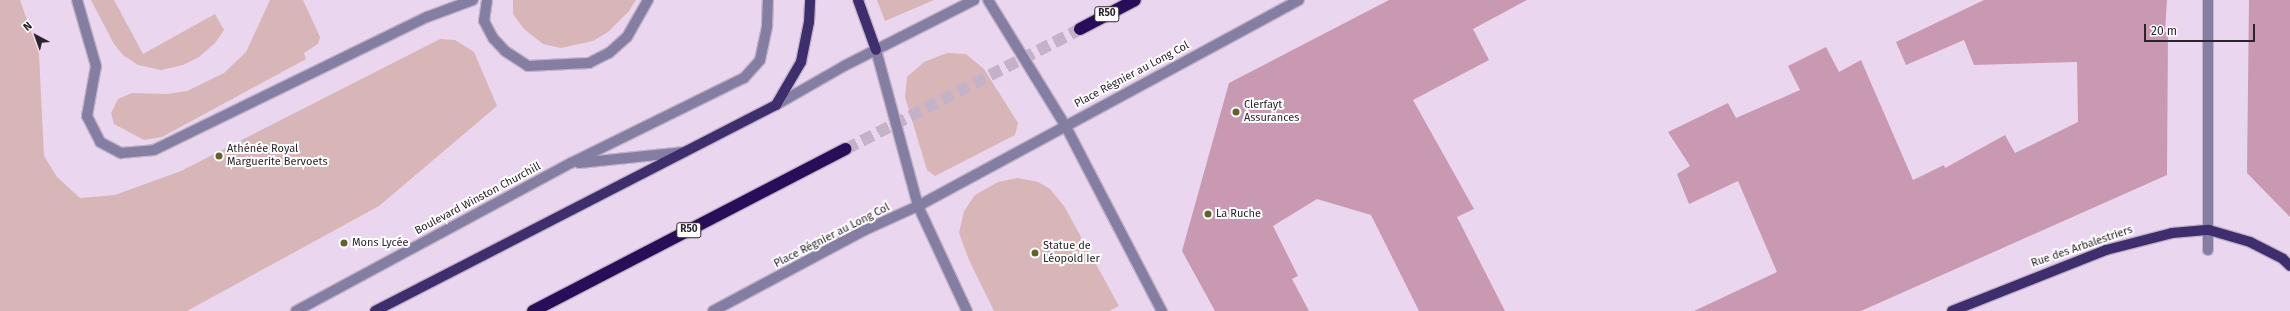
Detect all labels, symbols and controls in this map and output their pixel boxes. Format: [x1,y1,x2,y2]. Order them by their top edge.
road number: R50 [1094,6,1120,22]
north arrow [16,16,56,56]
scale bar [2146,16,2257,42]
text: N [21,19,35,34]
text: 20 m [2151,24,2177,38]
street label: Place Régnier au Long Col [1072,39,1192,111]
place label: Clerfayt Assurances [1244,99,1299,125]
marker: Clerfayt Assurances [1231,107,1241,117]
place label: Athénée Royal Marguerite Bervoets [227,143,328,169]
marker: Athénée Royal Marguerite Bervoets [214,151,224,161]
street label: Boulevard Winston Churchill [413,160,543,238]
street label: Place Régnier au Long Col [772,201,892,271]
place label: La Ruche [1216,207,1261,221]
marker: La Ruche [1203,209,1213,219]
road number: R50 [676,222,702,238]
street label: Rue des Arbalestriers [2030,223,2134,271]
place label: Mons Lycée [352,236,409,250]
marker: Mons Lycée [339,238,349,248]
place label: Statue de Léopold Ier [1043,240,1100,266]
marker: Statue de Léopold Ier [1030,248,1040,258]

